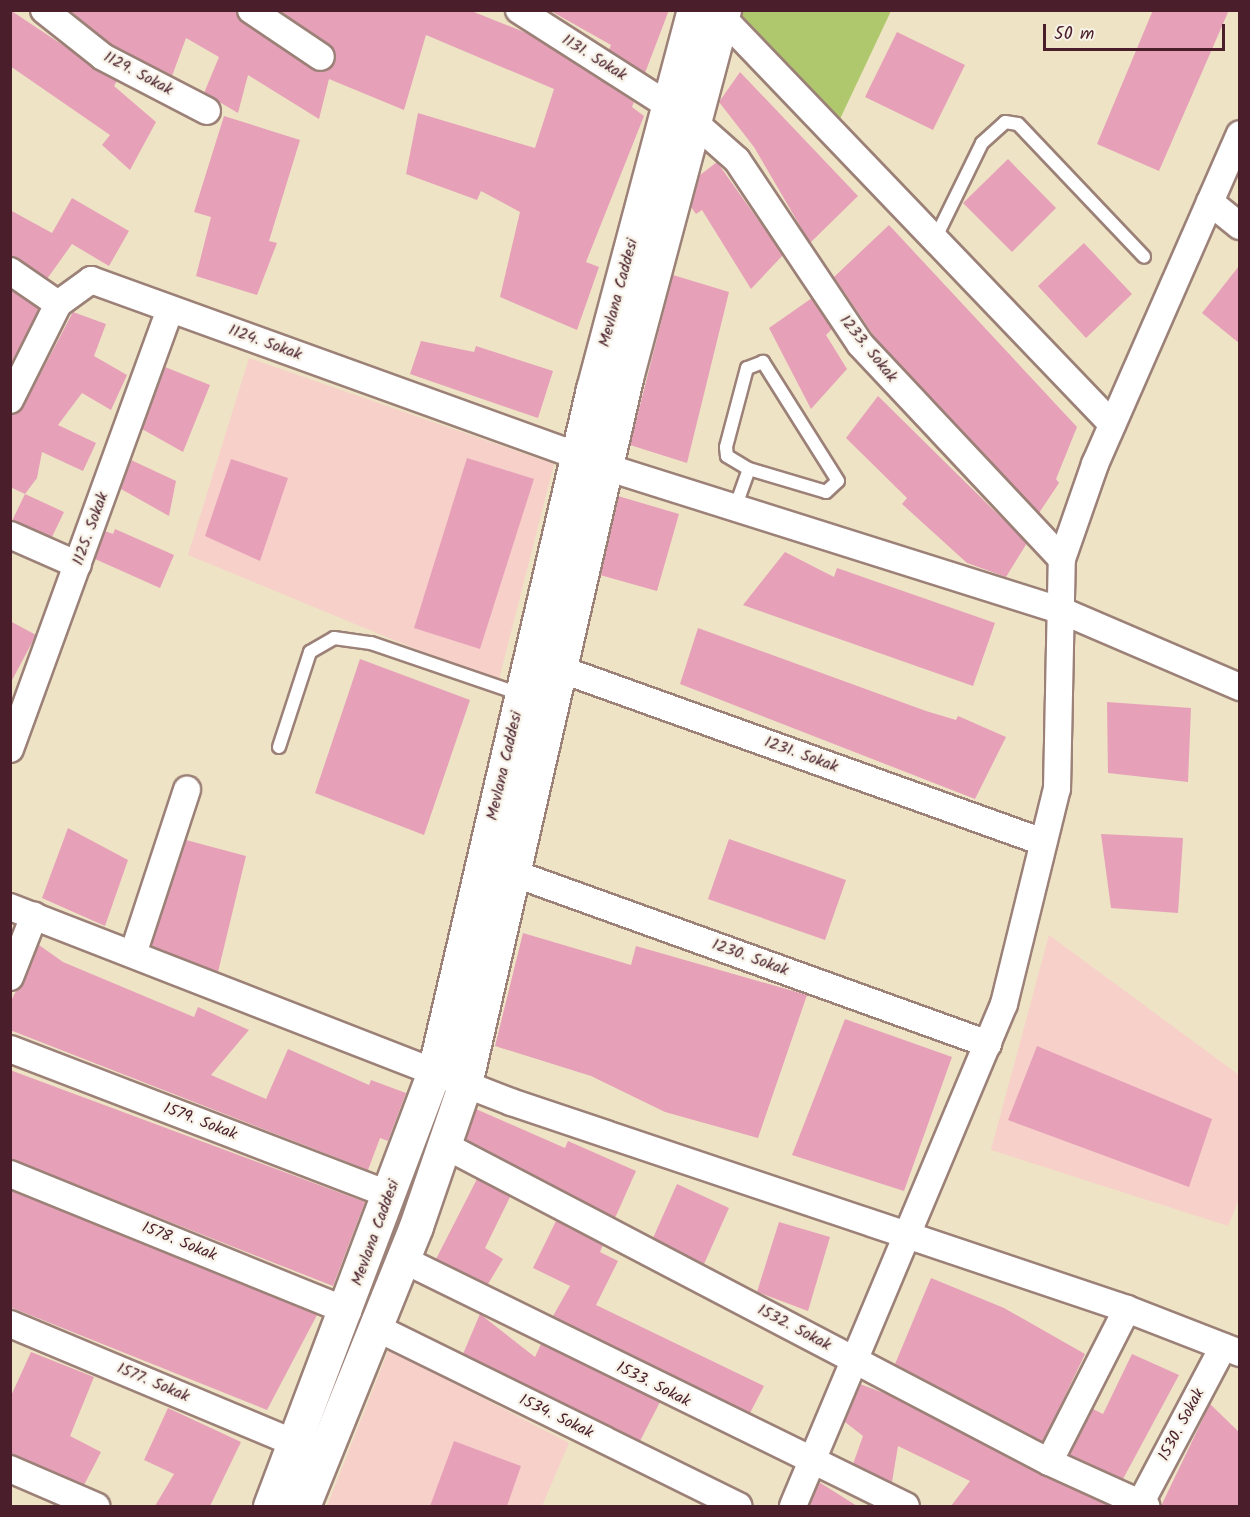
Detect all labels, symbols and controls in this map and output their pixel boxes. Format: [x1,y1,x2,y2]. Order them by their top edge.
scale bar [1046,12,1228,50]
text: 50 m [1054,20,1094,49]
street label: 1131. Sokak [558,31,630,85]
street label: 1129. Sokak [100,48,176,100]
street label: Mevlana Caddesi [595,237,643,349]
street label: 1233. Sokak [835,311,901,387]
street label: 1124. Sokak [226,321,304,365]
street label: 1125. Sokak [69,490,113,568]
street label: Mevlana Caddesi [483,710,527,822]
street label: 1231. Sokak [762,733,840,777]
street label: 1230. Sokak [709,935,791,981]
street label: 1579. Sokak [160,1099,240,1145]
street label: Mevlana Caddesi [348,1177,404,1289]
street label: 1578. Sokak [139,1218,219,1266]
street label: 1532. Sokak [754,1301,834,1355]
street label: 1533. Sokak [613,1358,693,1412]
street label: 1577. Sokak [114,1359,192,1407]
street label: 1530. Sokak [1155,1386,1209,1464]
street label: 1534. Sokak [516,1391,596,1443]

